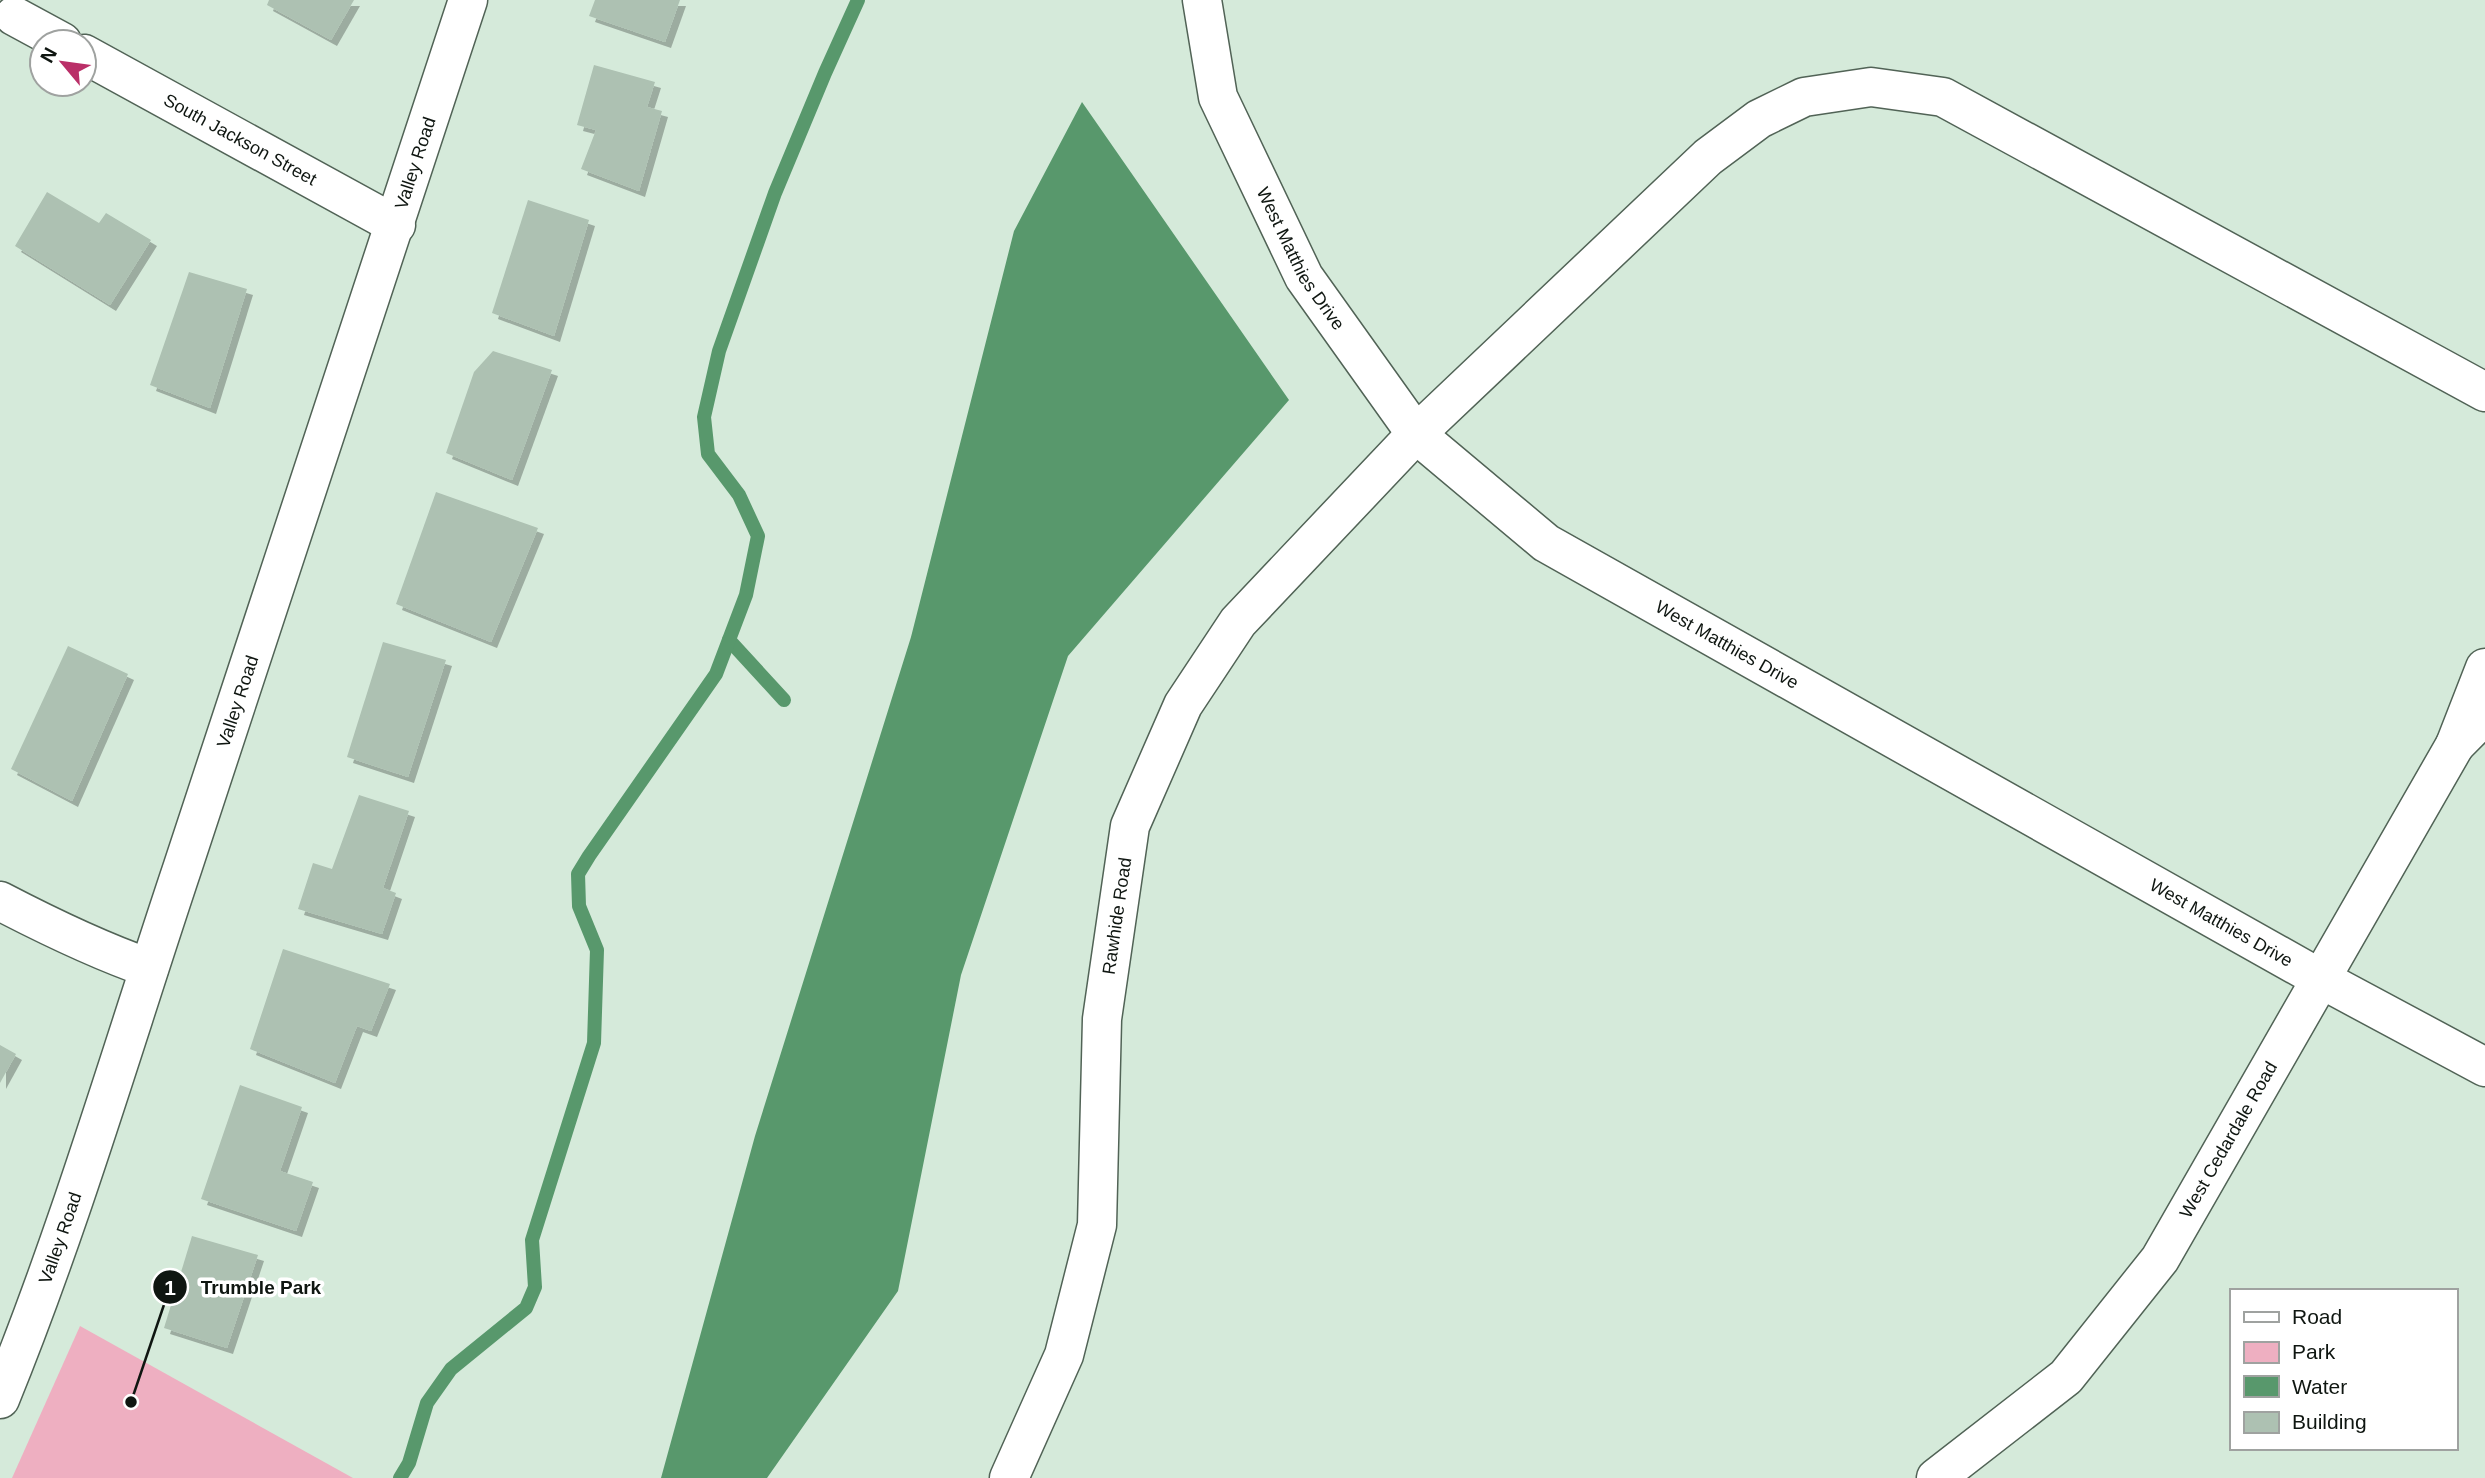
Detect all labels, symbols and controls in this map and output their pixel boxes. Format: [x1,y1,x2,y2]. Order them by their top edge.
north arrow [28,28,98,98]
text: N [36,44,61,66]
street label: South Jackson Street [160,90,320,189]
street label: Valley Road [391,114,440,212]
street label: West Matthies Drive [1253,184,1349,334]
street label: West Matthies Drive [1652,597,1802,693]
street label: Valley Road [213,653,262,750]
street label: Rawhide Road [1099,856,1135,976]
street label: West Matthies Drive [2146,875,2296,971]
street label: West Cedardale Road [2176,1058,2281,1221]
street label: Valley Road [35,1190,86,1287]
callout: Trumble Park [152,1267,336,1307]
text: 1 [164,1276,176,1299]
text: Trumble Park [201,1277,322,1298]
legend [2230,1289,2457,1450]
text: Road [2292,1305,2342,1328]
text: Park [2292,1340,2336,1363]
text: Water [2292,1375,2347,1398]
text: Building [2292,1410,2367,1433]

